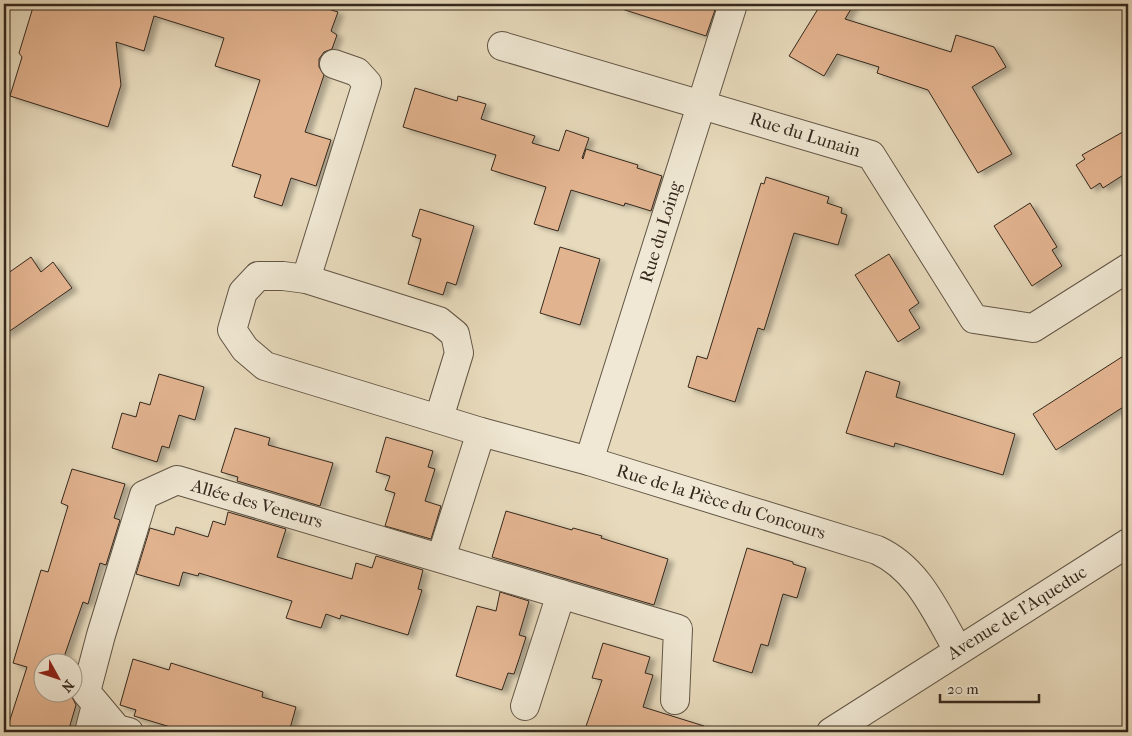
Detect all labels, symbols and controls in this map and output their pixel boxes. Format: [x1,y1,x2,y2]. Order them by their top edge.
street label: Rue du Lunain [747,108,864,162]
street label: Rue du Loing [636,178,686,285]
street label: Rue de la Pièce du Concours [614,460,828,544]
street label: Allée des Veneurs [188,475,325,533]
street label: Avenue de l'Aqueduc [943,562,1091,665]
north arrow [32,654,82,704]
scale bar [940,671,1038,703]
text: N [57,677,78,696]
text: 20 m [947,680,979,698]

